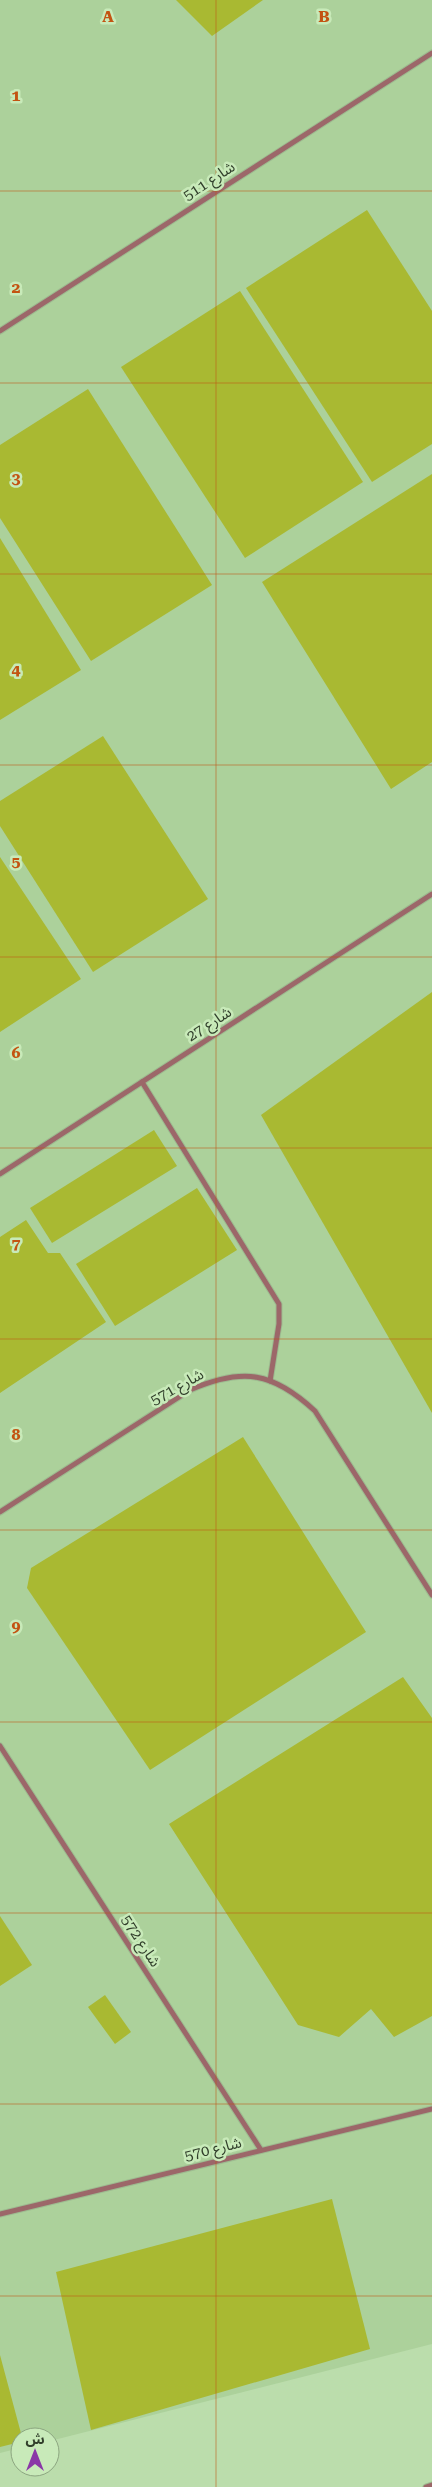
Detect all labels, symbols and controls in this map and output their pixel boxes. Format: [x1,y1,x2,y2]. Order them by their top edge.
text: A [102,7,114,26]
text: B [318,7,330,26]
text: 1 [12,86,21,105]
street label: شارع 511 [180,157,240,207]
text: 2 [12,278,21,297]
text: 3 [12,469,21,488]
text: 4 [12,660,21,679]
text: 5 [12,852,21,871]
street label: شارع 27 [183,1003,237,1048]
text: 6 [12,1043,21,1062]
text: 7 [12,1234,21,1253]
street label: شارع 571 [147,1365,208,1412]
text: 8 [12,1425,21,1444]
text: 9 [12,1617,21,1636]
street label: شارع 572 [115,1912,165,1972]
street label: شارع 570 [183,2133,244,2168]
north arrow [10,2427,60,2477]
text: ش [25,2431,45,2447]

